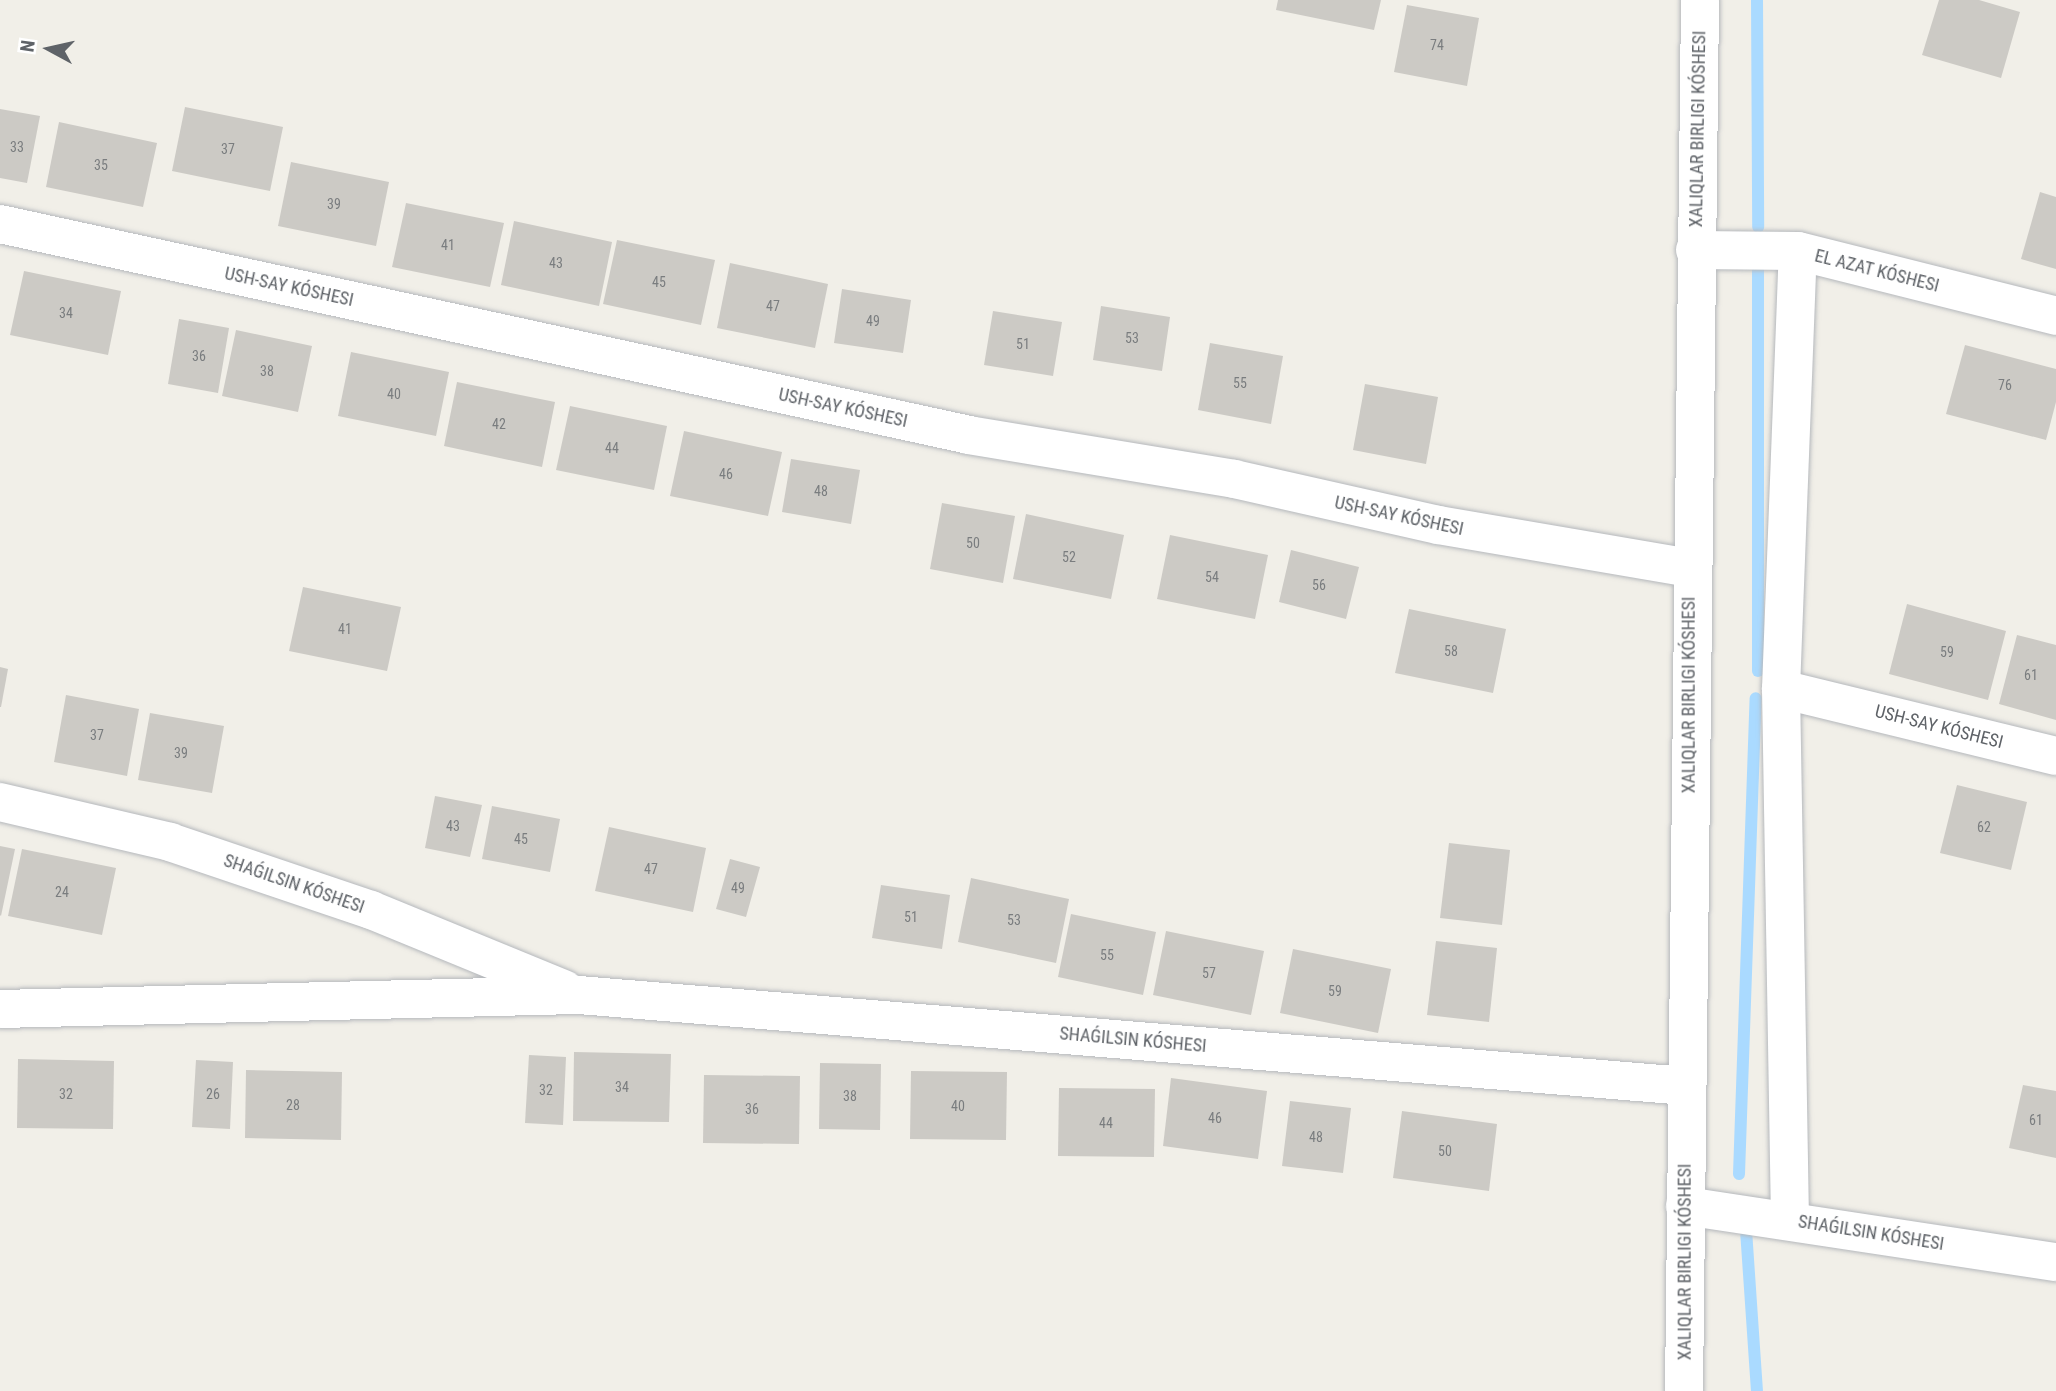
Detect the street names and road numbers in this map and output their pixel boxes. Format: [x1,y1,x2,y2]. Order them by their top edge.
street label: XALIQLAR BIRLIGI KÓSHESI [1685,30,1711,228]
street label: EL AZAT KÓSHESI [1812,245,1942,297]
street label: USH-SAY KÓSHESI [223,263,355,311]
street label: USH-SAY KÓSHESI [777,384,909,432]
street label: USH-SAY KÓSHESI [1333,492,1465,540]
street label: XALIQLAR BIRLIGI KÓSHESI [1678,597,1700,793]
street label: USH-SAY KÓSHESI [1873,701,2005,753]
street label: SHAǴILSIN KÓSHESI [221,850,367,918]
street label: SHAǴILSIN KÓSHESI [1059,1023,1207,1057]
street label: XALIQLAR BIRLIGI KÓSHESI [1674,1164,1696,1360]
street label: SHAǴILSIN KÓSHESI [1796,1211,1946,1255]

